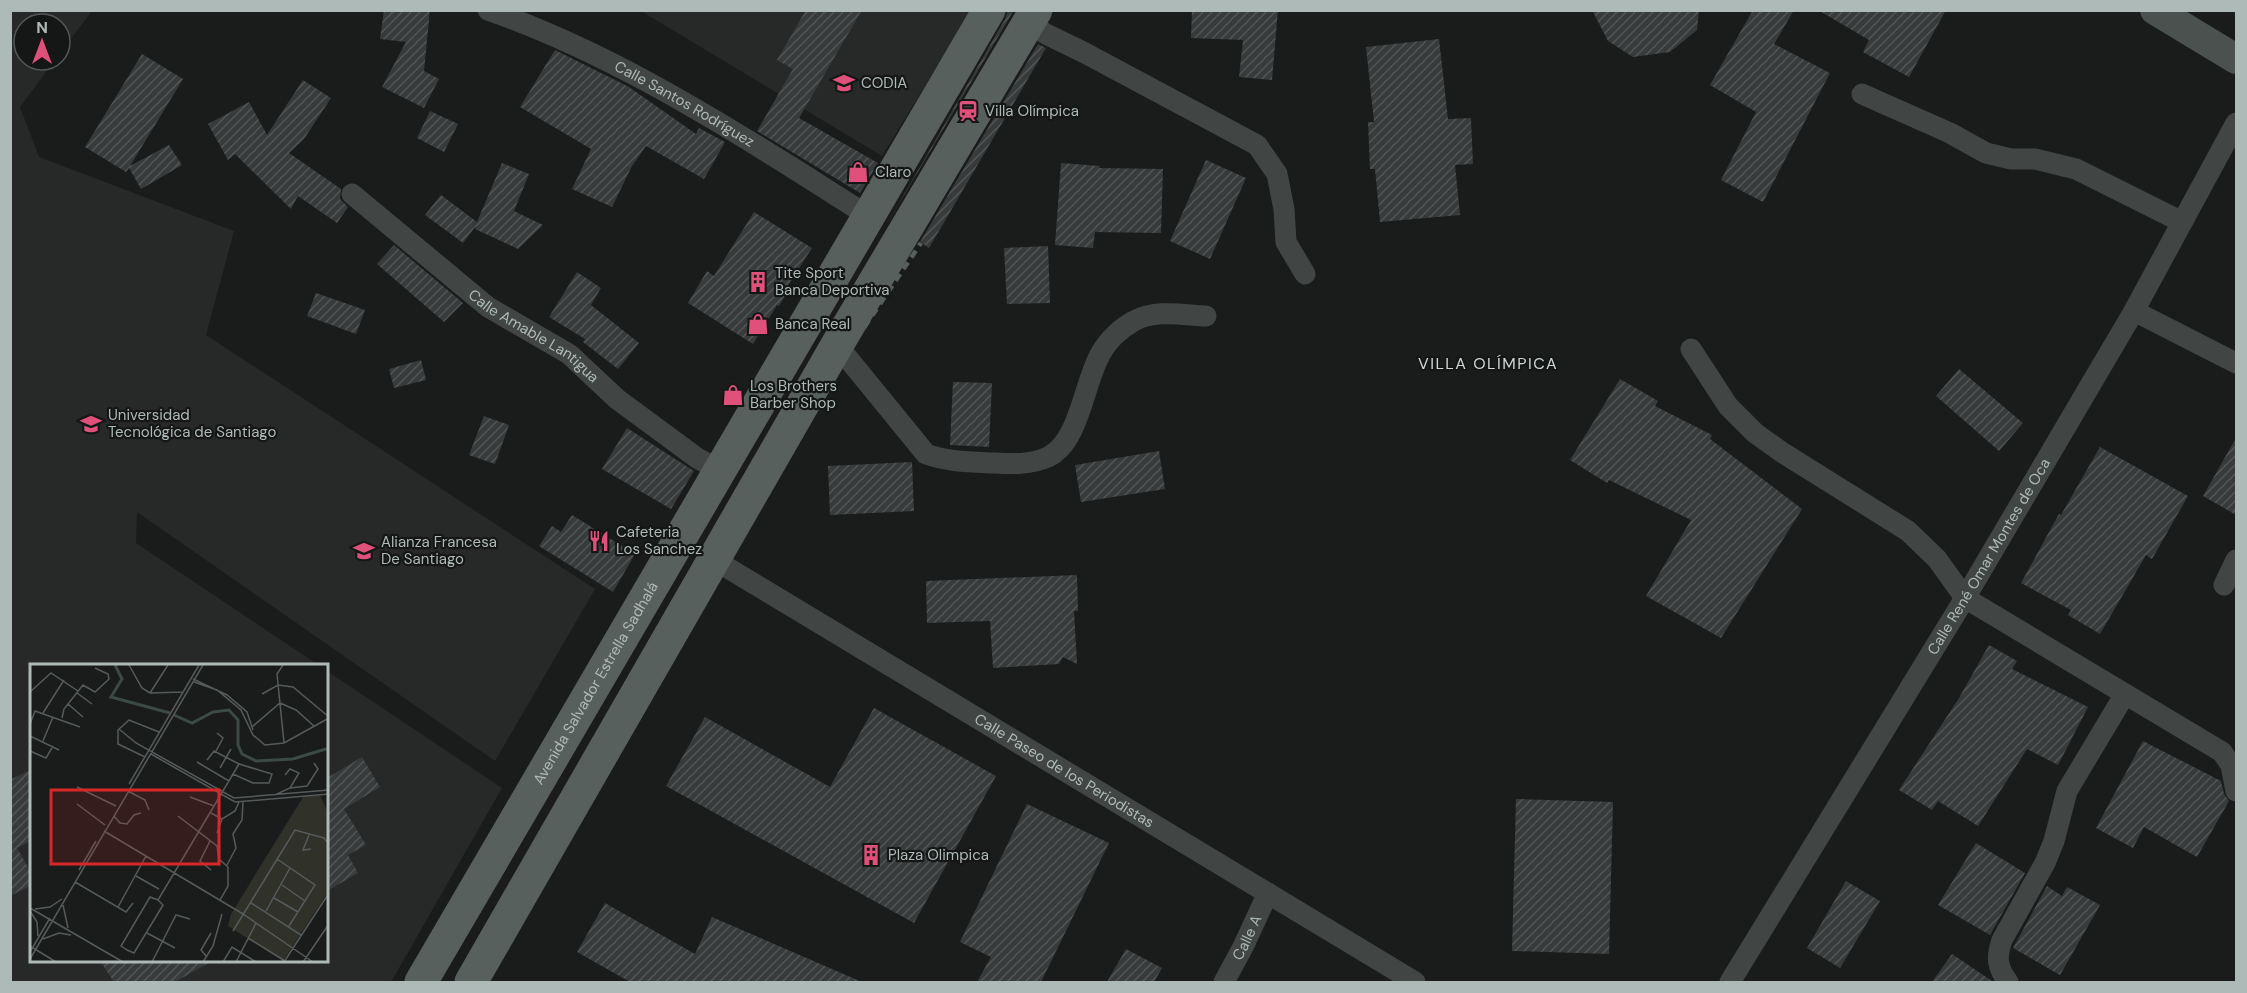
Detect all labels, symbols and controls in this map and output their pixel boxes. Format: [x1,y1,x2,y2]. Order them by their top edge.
north arrow [12,12,72,72]
text: N [36,17,48,38]
street label: Calle Santos Rodríguez [611,56,758,152]
school or university icon: CODIA [832,71,856,95]
place label: CODIA [861,73,907,93]
station icon: Villa Olímpica [956,99,980,123]
place label: Villa Olímpica [985,101,1079,121]
shop icon: Claro [846,160,870,184]
place label: Claro [875,162,912,182]
place label: Tite Sport Banca Deportiva [775,263,889,300]
building icon: Tite Sport Banca Deportiva [746,270,770,294]
street label: Calle Amable Lantigua [464,285,603,387]
shop icon: Banca Real [746,312,770,336]
place label: Banca Real [775,314,850,334]
district label: VILLA OLÍMPICA [1418,353,1558,374]
place label: Los Brothers Barber Shop [750,376,837,413]
shop icon: Los Brothers Barber Shop [721,383,745,407]
place label: Universidad Tecnológica de Santiago [108,405,276,442]
school or university icon: Universidad Tecnológica de Santiago [79,412,103,436]
street label: Calle René Omar Montes de Oca [1923,455,2055,659]
place label: Cafeteria Los Sanchez [616,522,702,559]
restaurant icon: Cafeteria Los Sanchez [587,529,611,553]
place label: Alianza Francesa De Santiago [381,532,497,569]
school or university icon: Alianza Francesa De Santiago [352,539,376,563]
street label: Avenida Salvador Estrella Sadhalá [528,578,663,788]
inset map [30,664,328,963]
street label: Calle Paseo de los Periodistas [971,709,1158,832]
building icon: Plaza Olimpica [859,843,883,867]
place label: Plaza Olimpica [888,845,989,865]
street label: Calle A [1228,912,1266,964]

